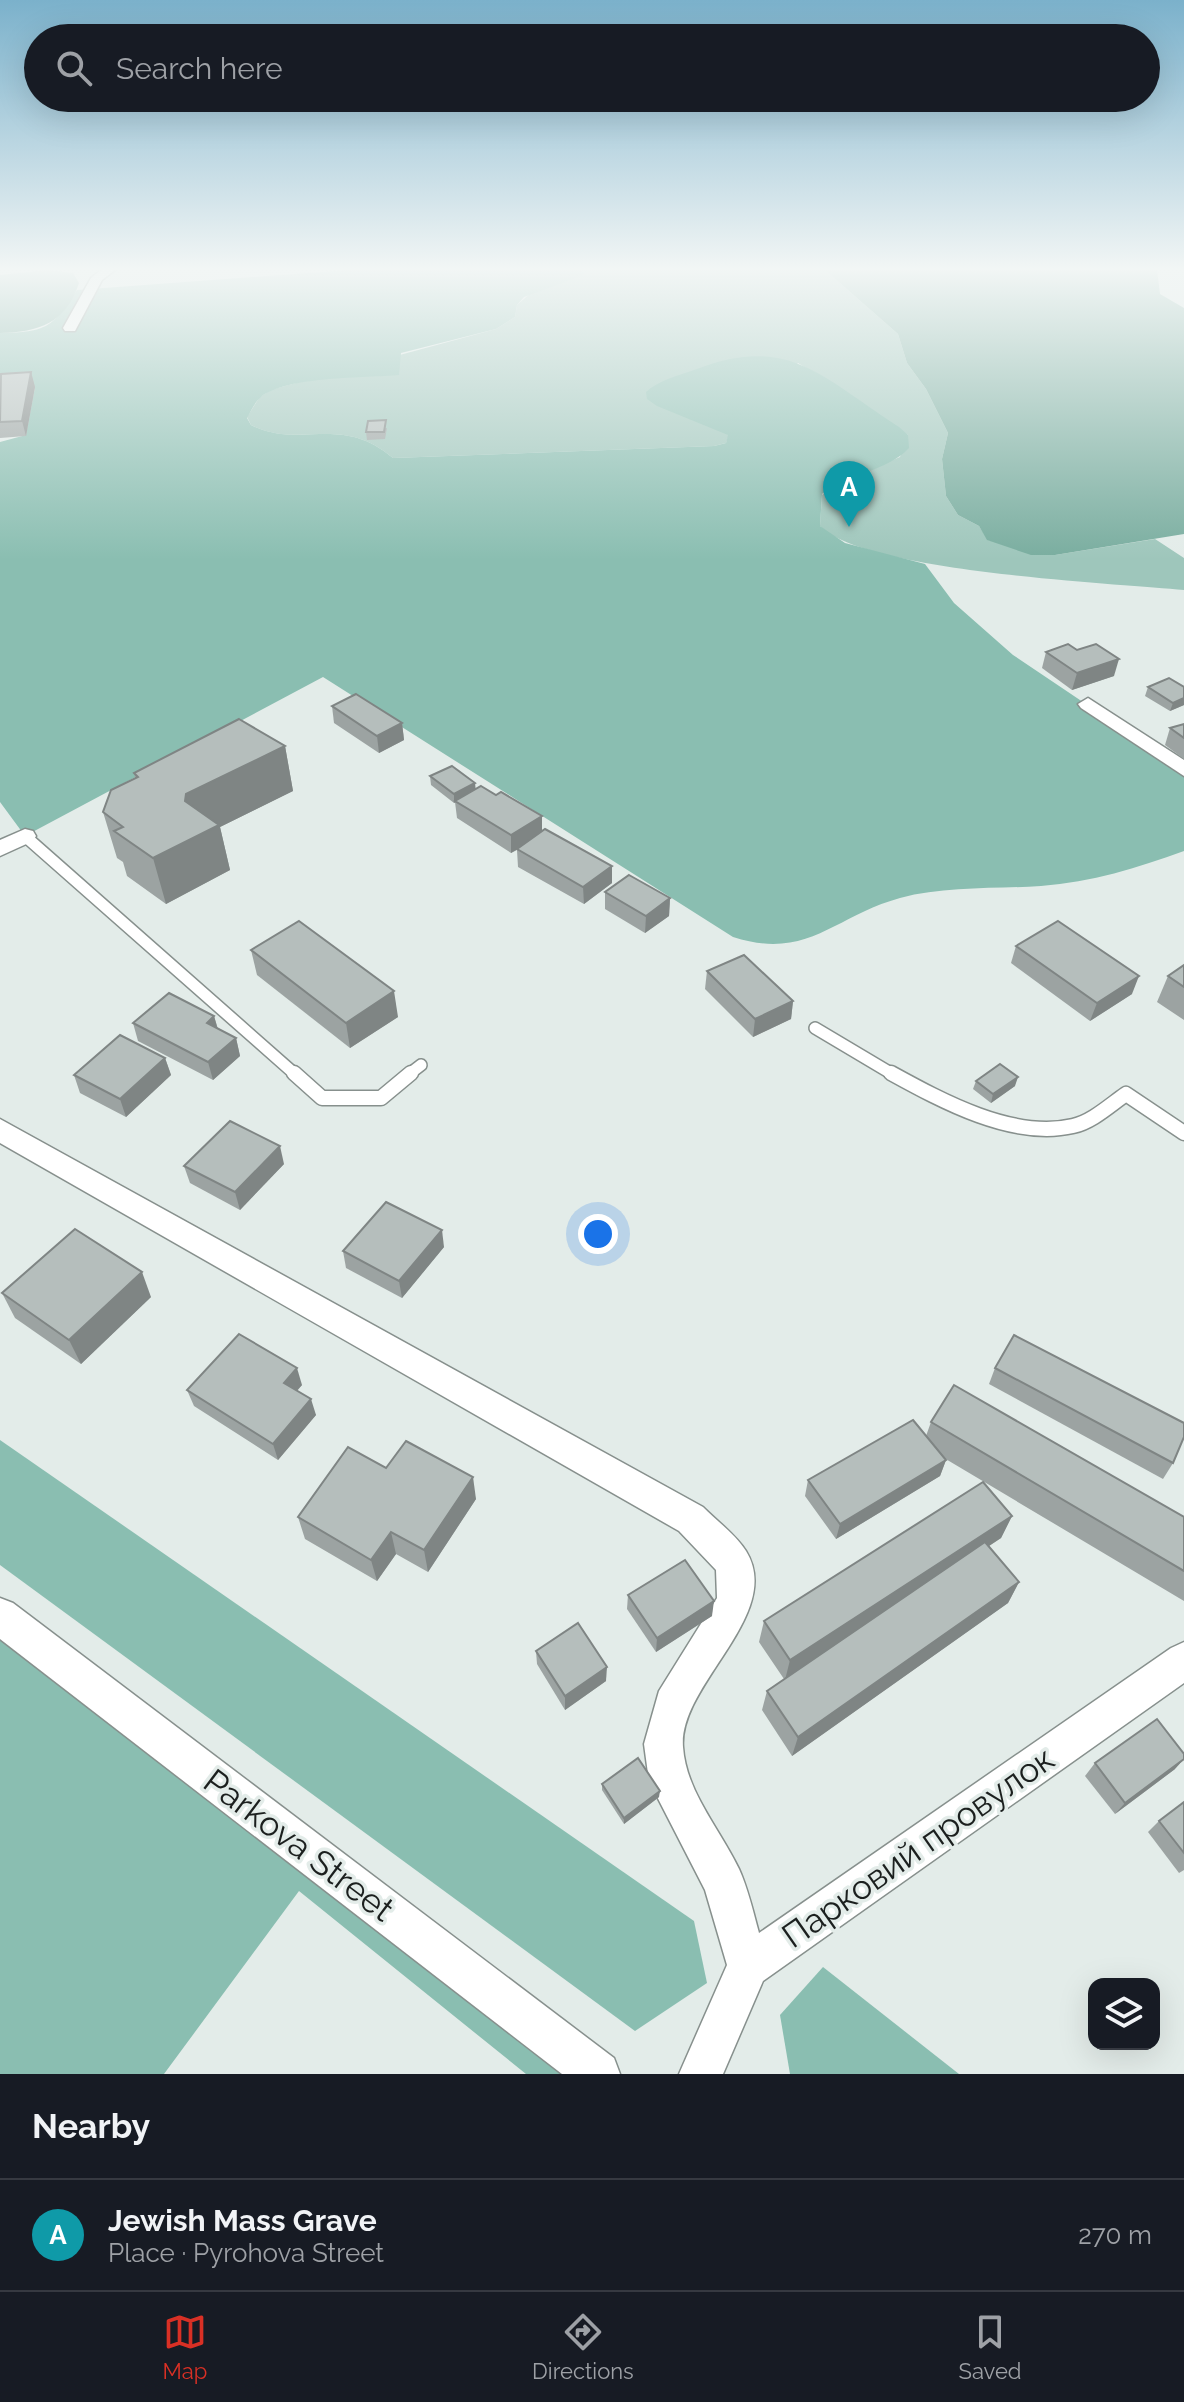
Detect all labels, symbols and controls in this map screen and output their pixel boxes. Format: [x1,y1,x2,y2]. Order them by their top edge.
search box [24,24,1160,112]
icon: search [52,46,96,90]
text: Search here [116,51,283,86]
pin: A [823,461,875,527]
your location [578,1214,618,1254]
street label: Парковий провулок [774,1738,1062,1956]
street label: Parkova Street [196,1761,402,1930]
map controls [1088,1978,1160,2050]
button: layers [1088,1978,1160,2050]
text: Nearby [32,2106,150,2146]
text: Jewish Mass Grave [108,2203,377,2238]
text: A [49,2220,67,2250]
text: 270 m [1078,2220,1152,2250]
text: Place · Pyrohova Street [108,2238,384,2268]
tab: Map [162,2310,207,2384]
tab: Directions [532,2310,634,2384]
tab: Saved [959,2310,1022,2384]

